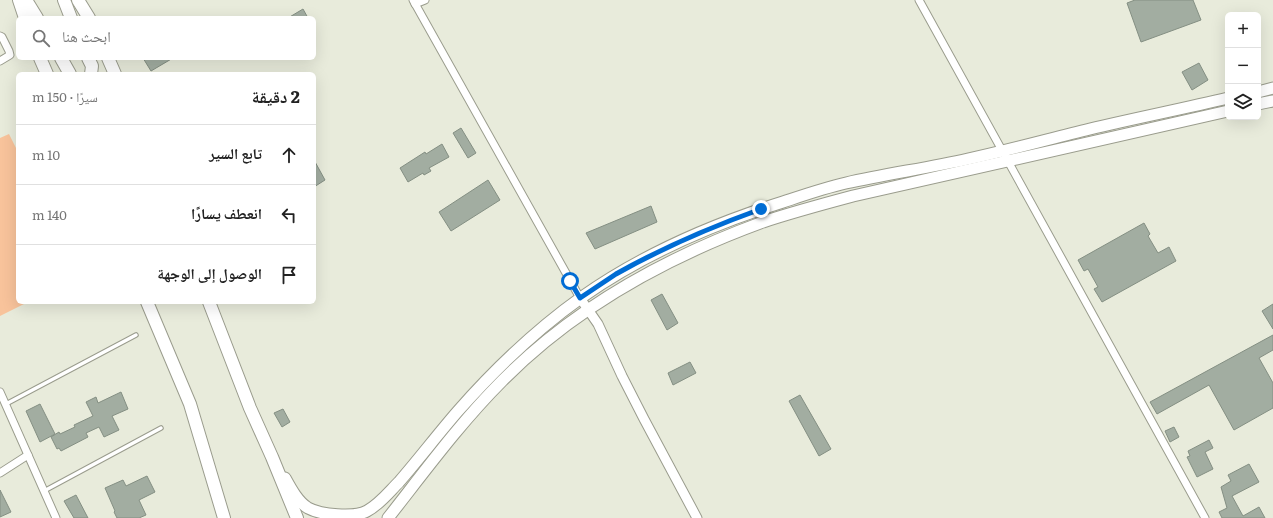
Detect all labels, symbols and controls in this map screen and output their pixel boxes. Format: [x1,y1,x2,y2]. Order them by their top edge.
map controls [1225,12,1261,120]
button: + [1225,12,1261,48]
search box [16,16,316,60]
text: ابحث هنا [62,24,111,47]
icon: search [30,27,52,49]
button: − [1225,48,1261,84]
text: 2 دقيقة [252,83,300,108]
button: layers [1225,84,1261,120]
text: سيرًا · 150 m [32,87,98,106]
text: تابع السير [209,141,262,164]
icon: ahead [278,144,300,166]
text: 10 m [32,145,60,164]
route end [752,200,770,218]
text: انعطف يسارًا [191,201,262,224]
icon: left [278,204,300,226]
text: 140 m [32,205,67,224]
text: الوصول إلى الوجهة [157,261,262,284]
icon: arrive [278,264,300,286]
route start [561,272,579,290]

